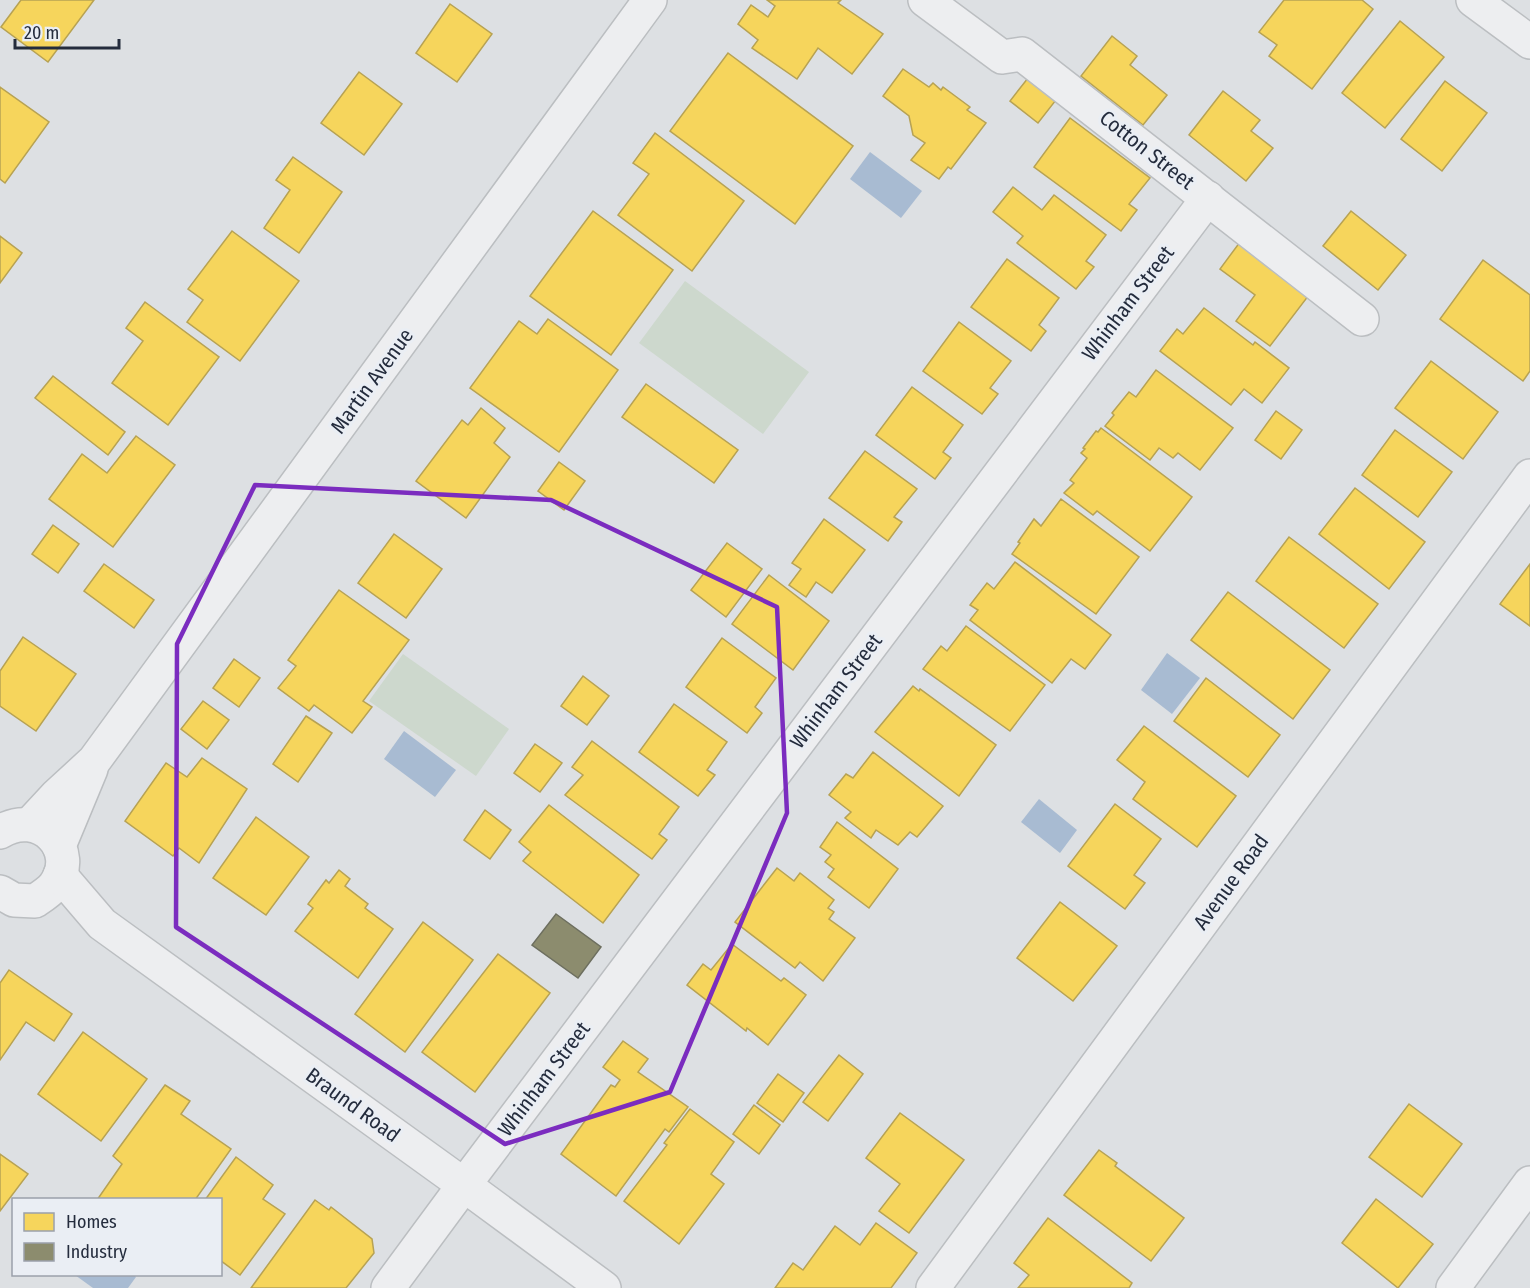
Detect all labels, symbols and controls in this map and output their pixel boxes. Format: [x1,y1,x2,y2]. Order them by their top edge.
scale bar [15,12,118,50]
text: 20 m [24,22,59,44]
street label: Cotton Street [1094,105,1200,195]
street label: Whinham Street [1076,240,1180,366]
street label: Martin Avenue [325,323,419,439]
street label: Whinham Street [784,628,888,754]
street label: Avenue Road [1188,829,1274,935]
street label: Whinham Street [492,1016,596,1142]
street label: Braund Road [301,1062,405,1148]
legend [12,1198,222,1276]
text: Homes [66,1211,117,1233]
text: Industry [66,1241,127,1263]

